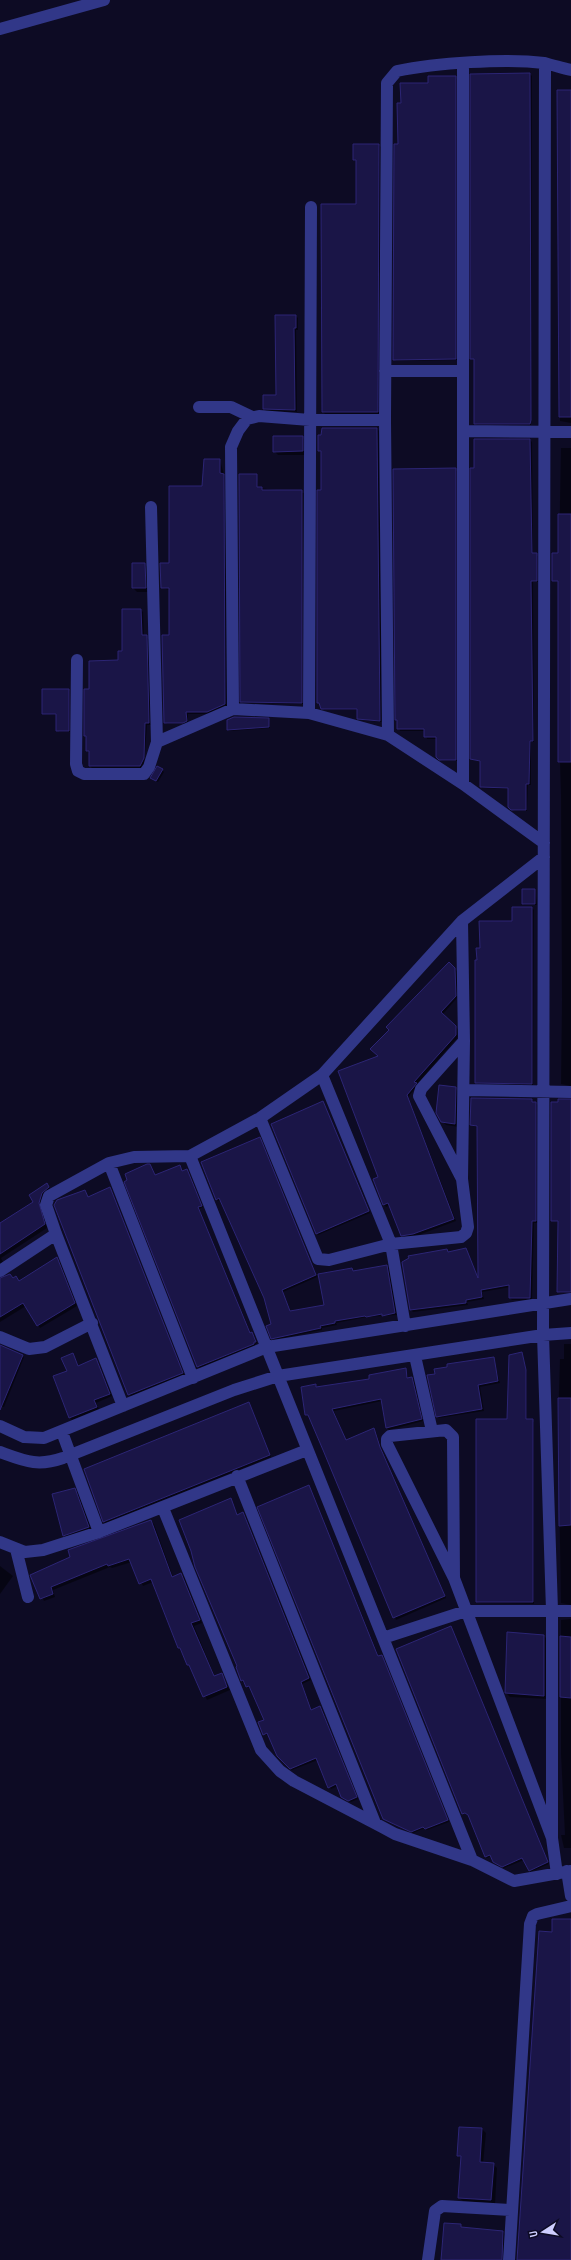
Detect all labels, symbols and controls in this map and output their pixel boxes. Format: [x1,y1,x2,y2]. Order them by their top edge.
north arrow [523,2212,563,2252]
text: U [526,2230,541,2238]

